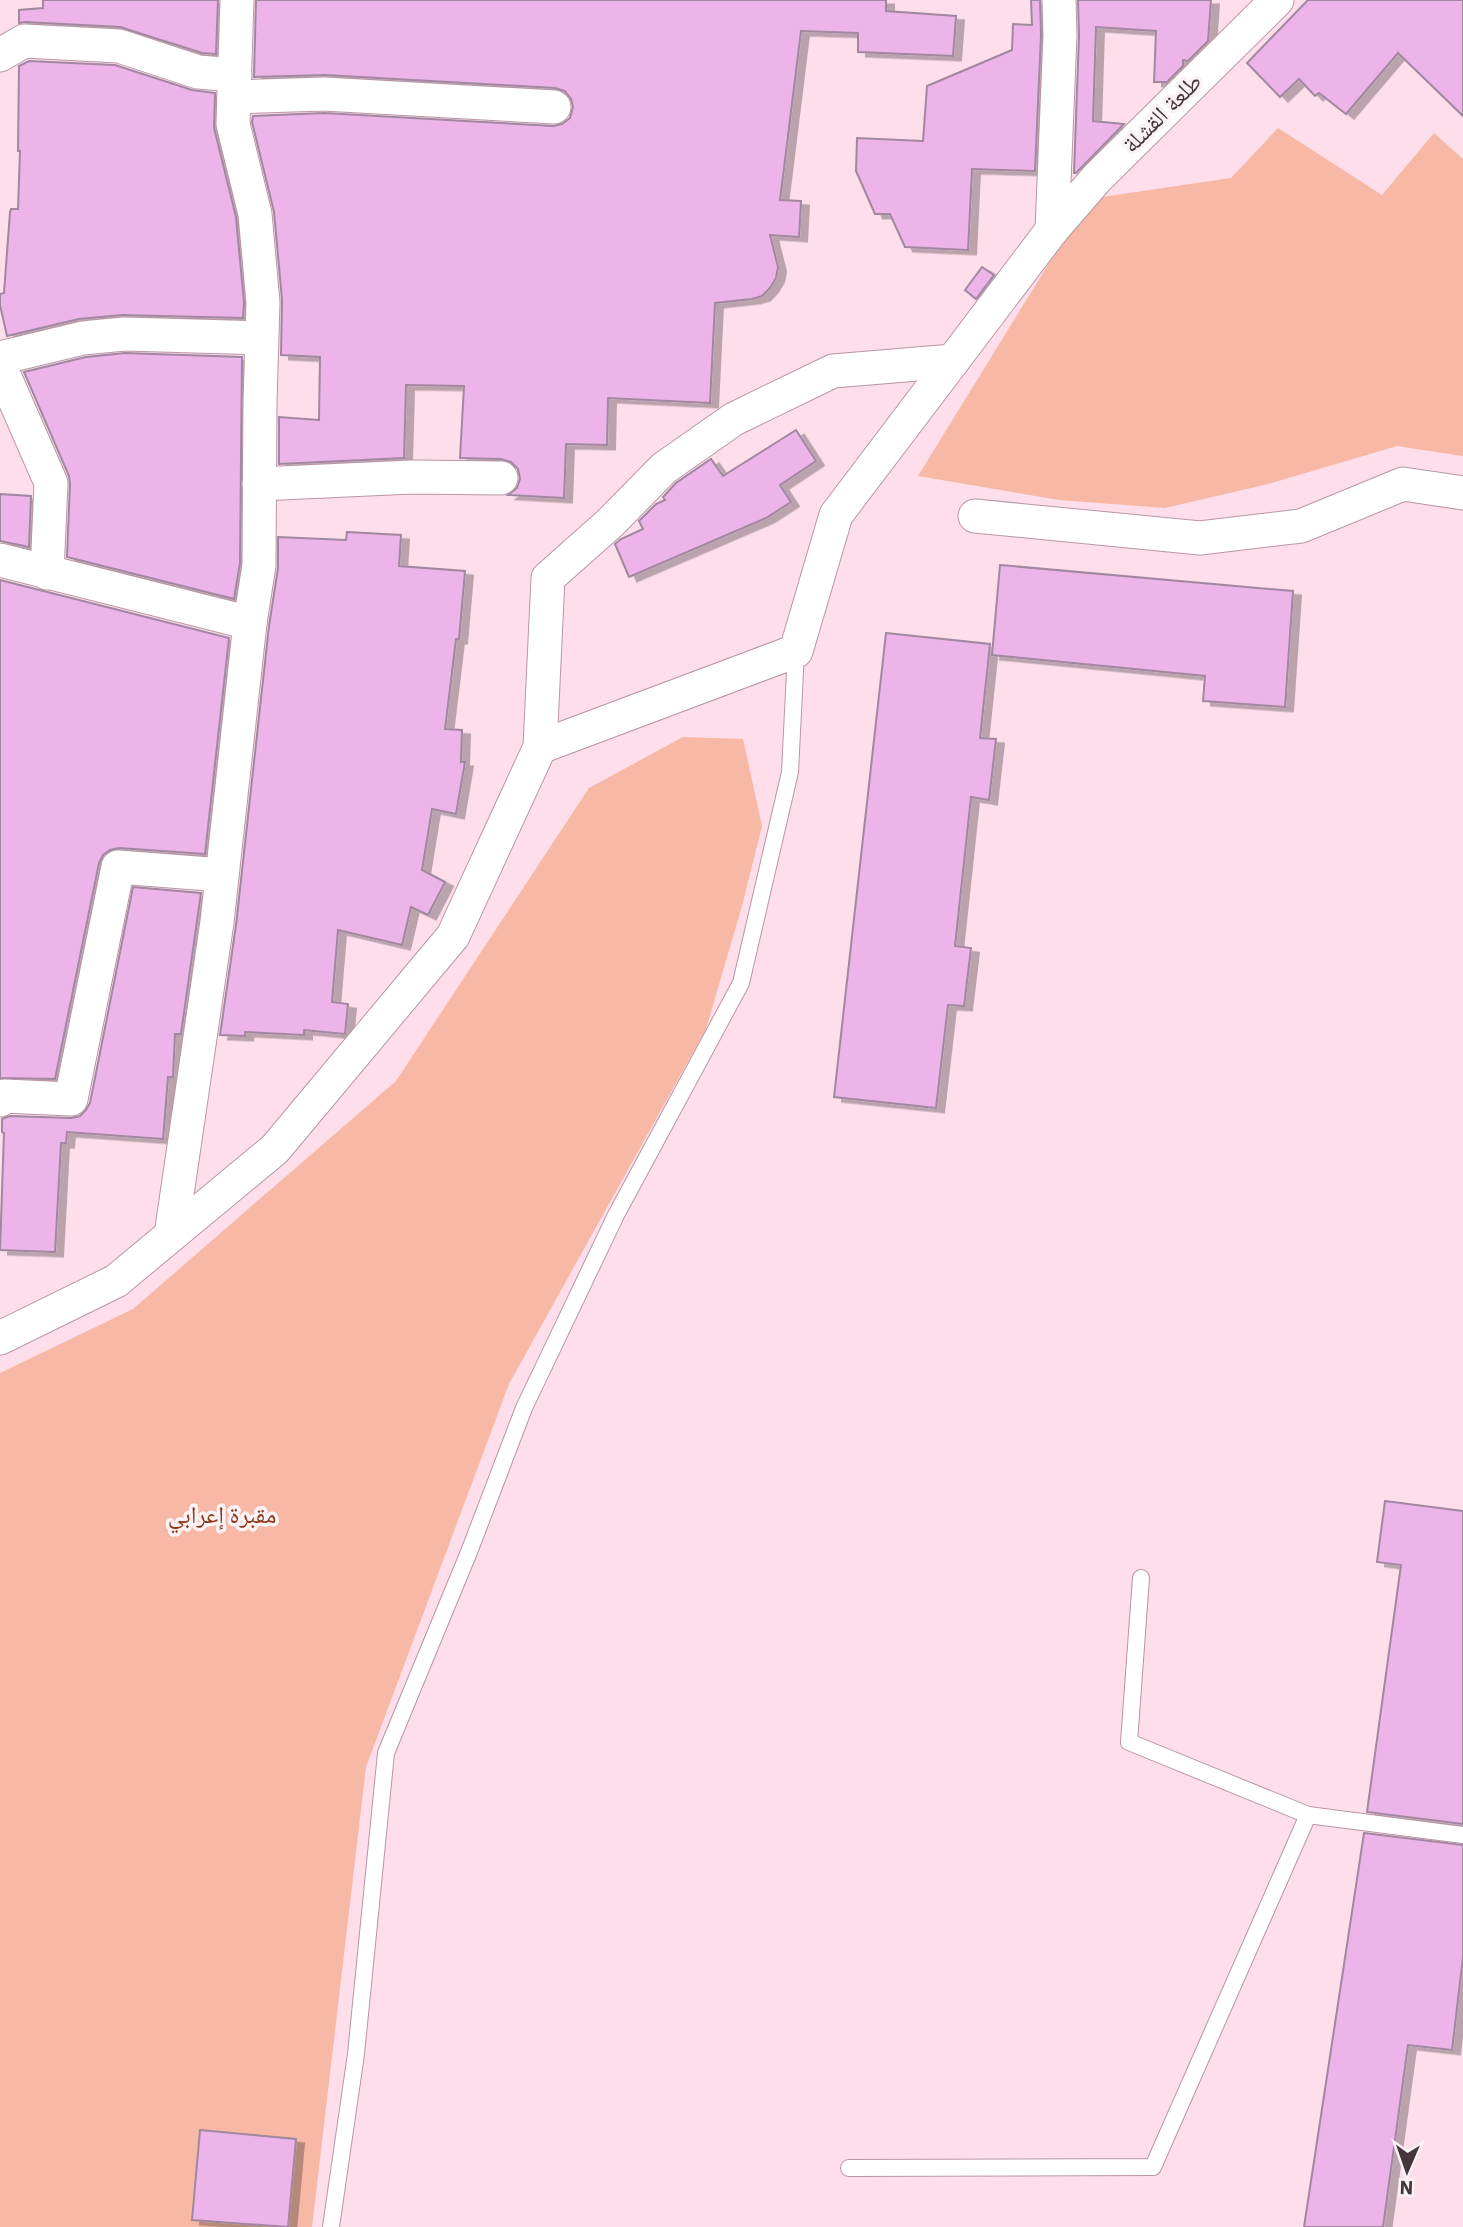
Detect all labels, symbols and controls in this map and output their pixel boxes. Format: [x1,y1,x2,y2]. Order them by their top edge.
street label: طلعة القشلة [1114,65,1208,159]
park label: مقبرة إعرابي [168,1498,276,1534]
north arrow [1372,2136,1442,2206]
text: N [1399,2176,1414,2200]

